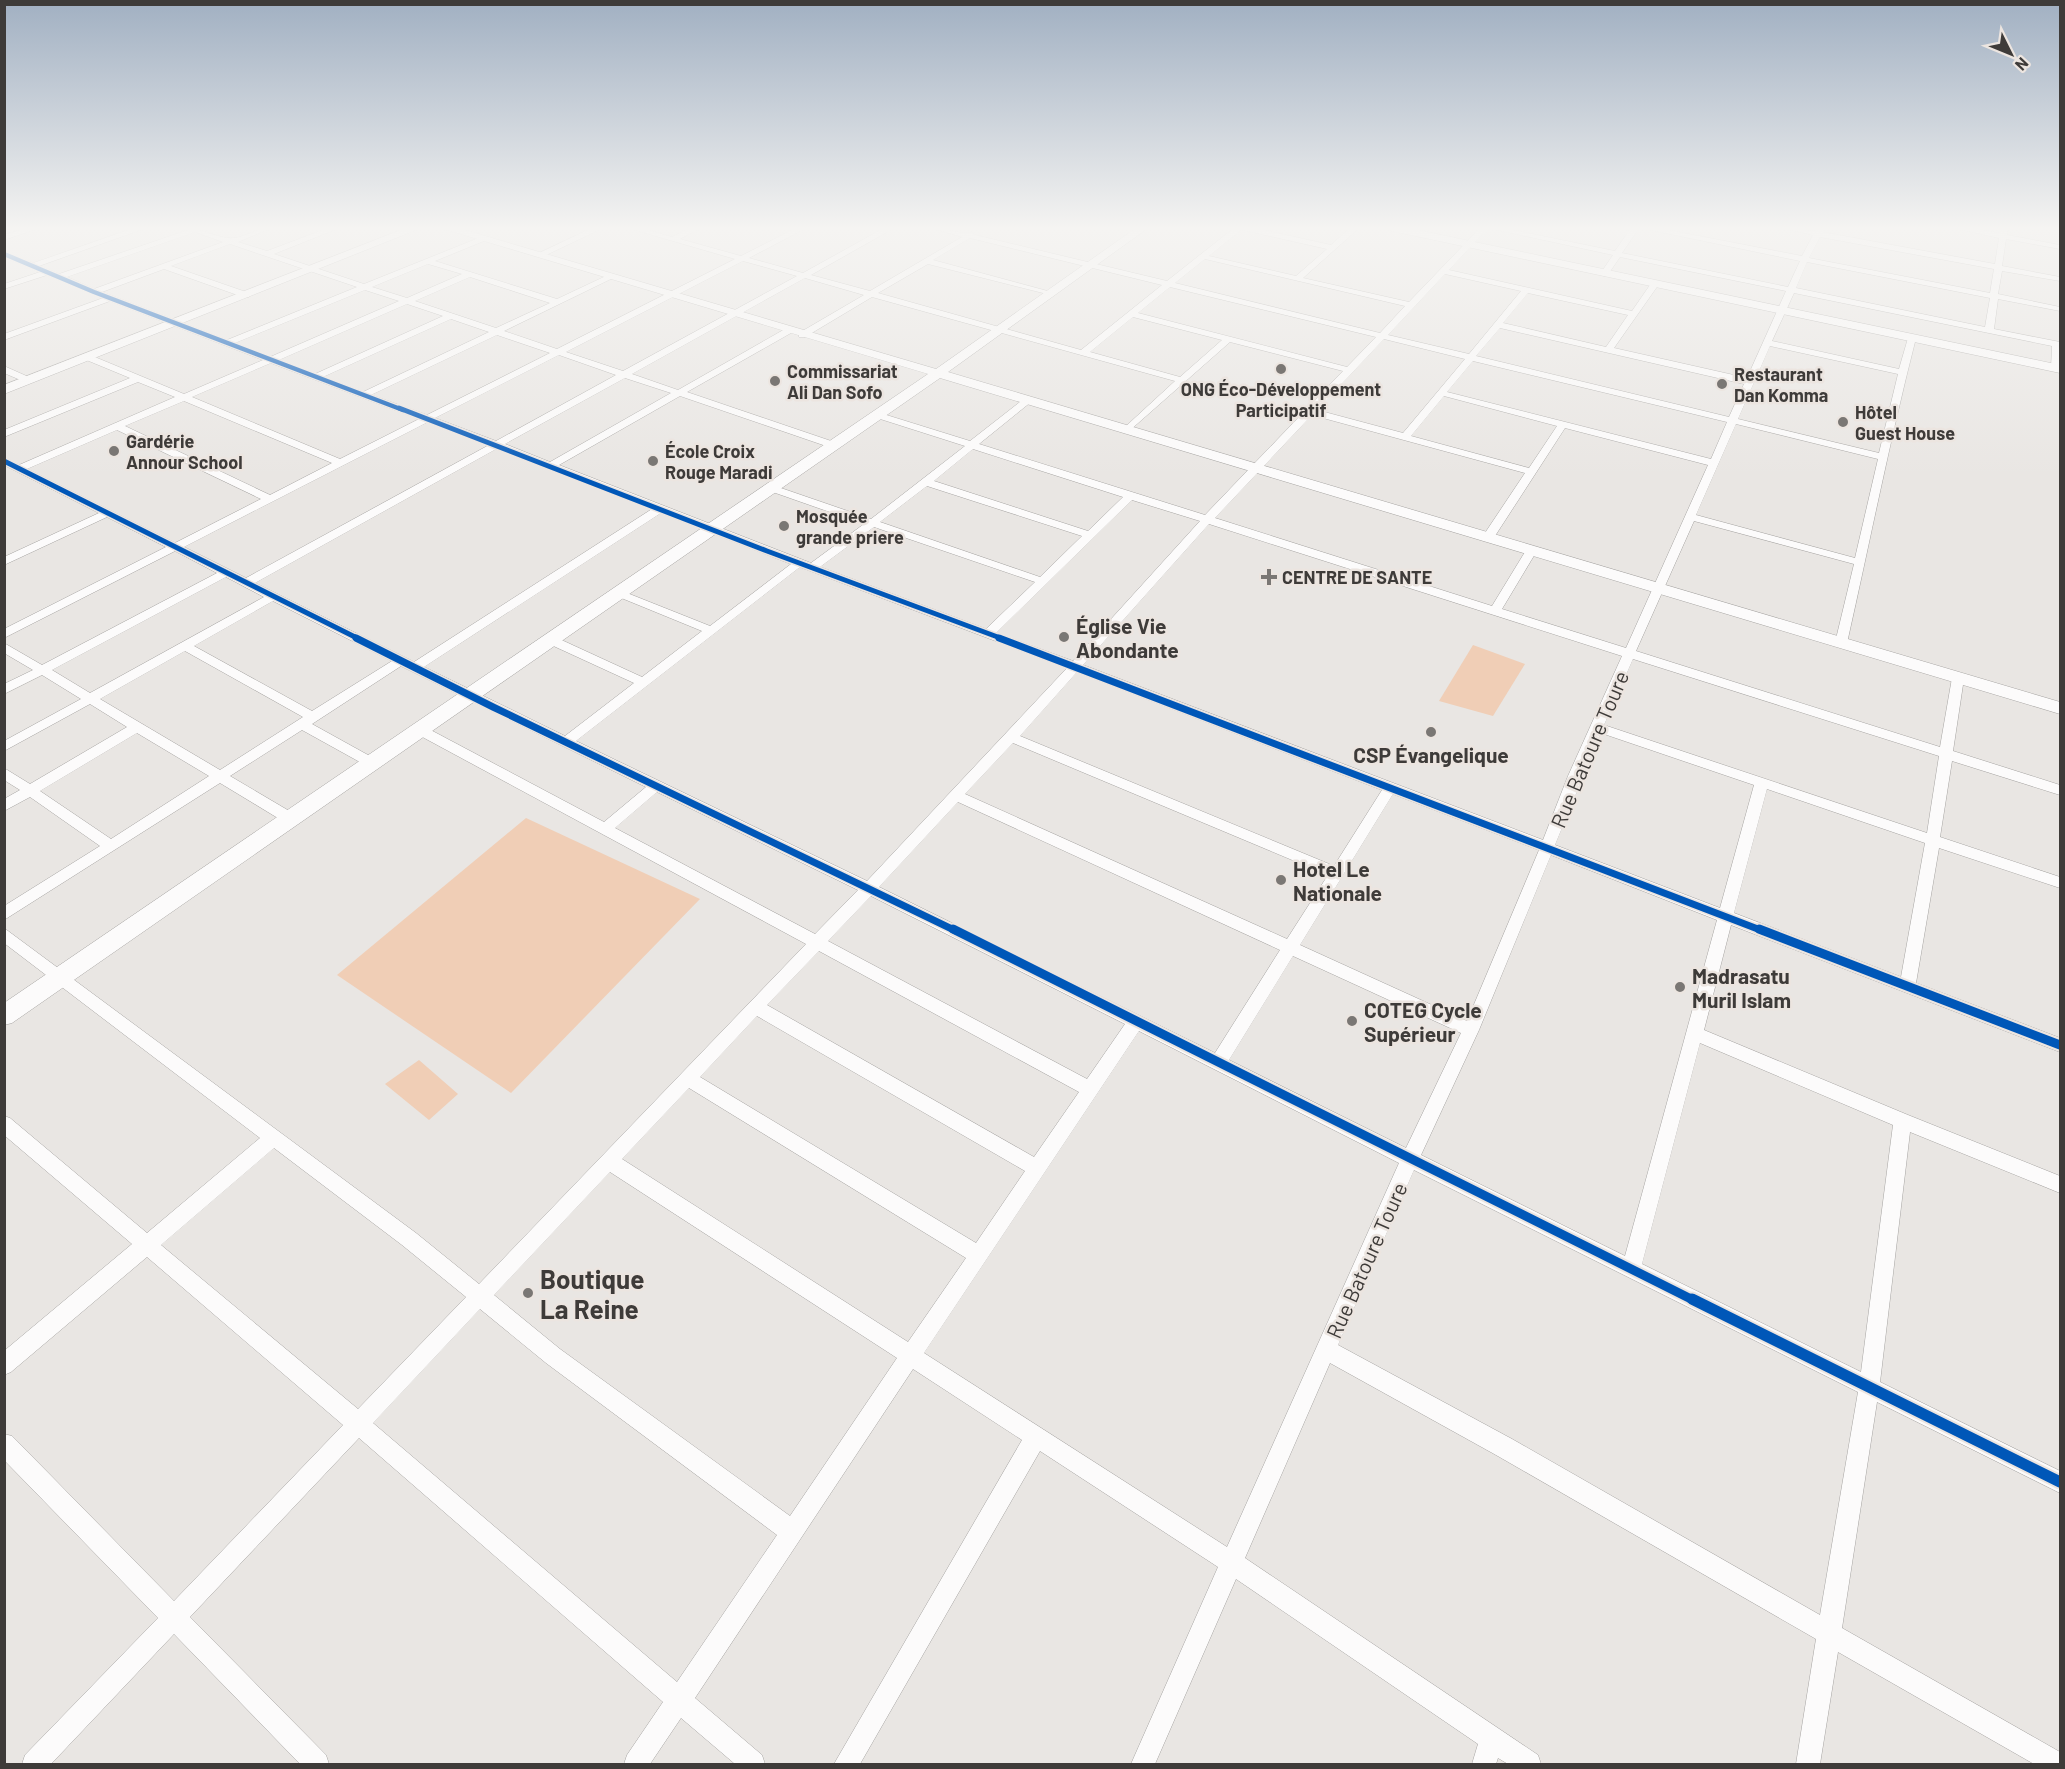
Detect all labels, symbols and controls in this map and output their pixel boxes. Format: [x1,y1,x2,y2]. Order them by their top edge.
north arrow [1981,24,2041,84]
text: N [2012,54,2033,75]
place label: Commissariat Ali Dan Sofo [787,360,898,403]
marker: ONG Éco-Développement Participatif [1274,362,1288,376]
place label: Restaurant Dan Komma [1734,363,1828,406]
marker: Commissariat Ali Dan Sofo [768,374,782,388]
marker: Restaurant Dan Komma [1715,377,1729,391]
place label: ONG Éco-Développement Participatif [1181,378,1381,421]
place label: Hôtel Guest House [1855,401,1955,444]
marker: Hôtel Guest House [1836,415,1850,429]
place label: Gardérie Annour School [126,430,243,473]
place label: École Croix Rouge Maradi [665,440,773,483]
marker: Gardérie Annour School [107,444,121,458]
marker: École Croix Rouge Maradi [646,454,660,468]
place label: Mosquée grande priere [796,505,904,548]
marker: Mosquée grande priere [777,519,791,533]
place label: CENTRE DE SANTE [1282,566,1432,588]
marker: CENTRE DE SANTE [1260,568,1278,586]
place label: Église Vie Abondante [1076,613,1179,662]
marker: Église Vie Abondante [1057,630,1071,644]
street label: Rue Batoure Toure [1545,667,1633,831]
marker: CSP Évangelique [1424,725,1438,739]
place label: CSP Évangelique [1353,742,1509,767]
place label: Hotel Le Nationale [1293,856,1382,905]
marker: Hotel Le Nationale [1274,873,1288,887]
place label: Madrasatu Muril Islam [1692,963,1791,1012]
marker: Madrasatu Muril Islam [1673,980,1687,994]
place label: COTEG Cycle Supérieur [1364,997,1482,1046]
marker: COTEG Cycle Supérieur [1345,1014,1359,1028]
street label: Rue Batoure Toure [1320,1178,1412,1342]
place label: Boutique La Reine [540,1263,644,1324]
marker: Boutique La Reine [521,1286,535,1300]

